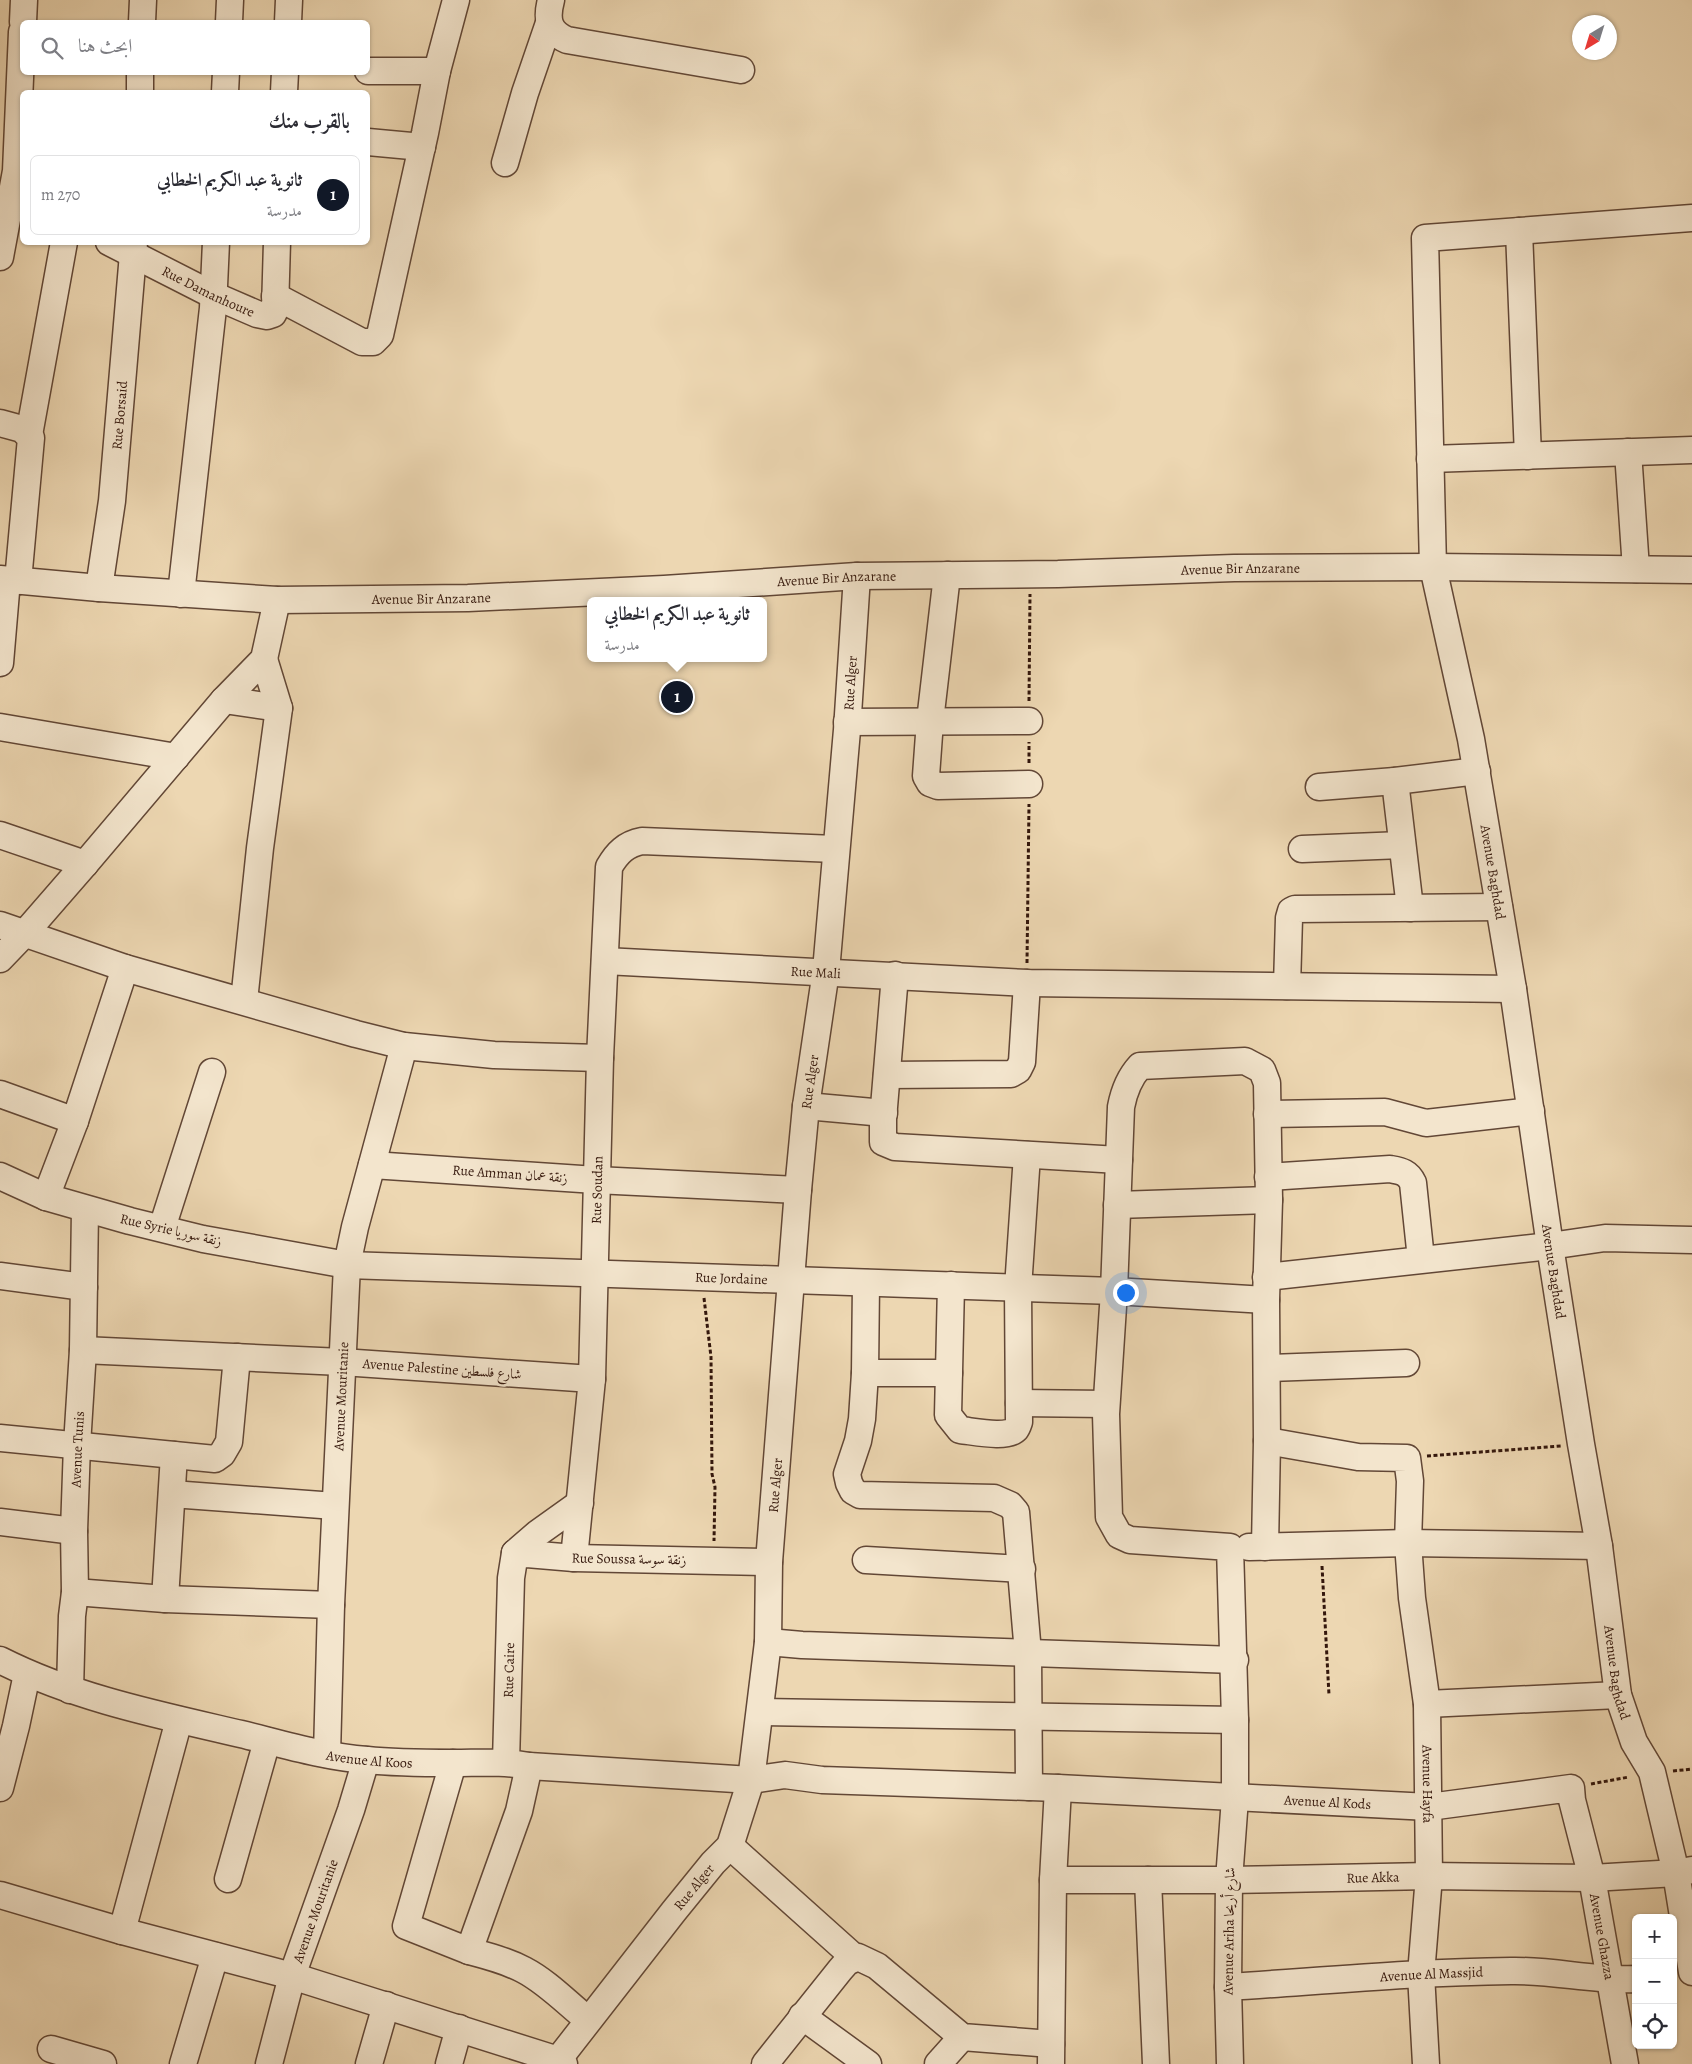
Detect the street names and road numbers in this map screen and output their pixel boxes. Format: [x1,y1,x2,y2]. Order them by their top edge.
street label: Rue Damanhoure [159,261,258,321]
street label: Rue Borsaid [107,380,132,450]
street label: Avenue Bir Anzarane [1180,558,1300,579]
street label: Avenue Bir Anzarane [775,566,896,591]
street label: Avenue Bir Anzarane [370,587,491,609]
street label: Rue Alger [839,654,861,711]
street label: Avenue Baghdad [1476,822,1511,921]
street label: Rue Mali [790,961,841,983]
street label: Rue Alger [796,1053,823,1110]
street label: Rue Soudan [586,1155,607,1224]
street label: Rue Amman زنقة عمان [452,1160,568,1188]
street label: Rue Syrie زنقة سوريا [118,1209,224,1251]
street label: Avenue Baghdad [1537,1222,1571,1321]
street label: Rue Jordaine [695,1267,768,1289]
street label: Avenue Mouritanie [329,1341,353,1452]
street label: Avenue Palestine شارع فلسطين [361,1354,522,1386]
street label: Avenue Tunis [66,1410,89,1489]
street label: Rue Alger [763,1457,787,1513]
street label: Rue Soussa زنقة سوسة [572,1549,686,1569]
street label: Avenue Baghdad [1600,1623,1635,1723]
street label: Rue Caire [498,1642,519,1698]
street label: Avenue Hayfa [1418,1744,1438,1824]
street label: Avenue Al Koos [324,1745,413,1772]
street label: Avenue Al Kods [1282,1790,1372,1814]
street label: Avenue Mouritanie [288,1856,342,1966]
street label: Rue Alger [669,1859,719,1914]
street label: Avenue Ariha شارع أريحا [1217,1867,1242,1996]
street label: Rue Akka [1346,1867,1400,1887]
street label: Avenue Ghazza [1585,1891,1619,1982]
street label: Avenue Al Massjid [1378,1962,1484,1986]

